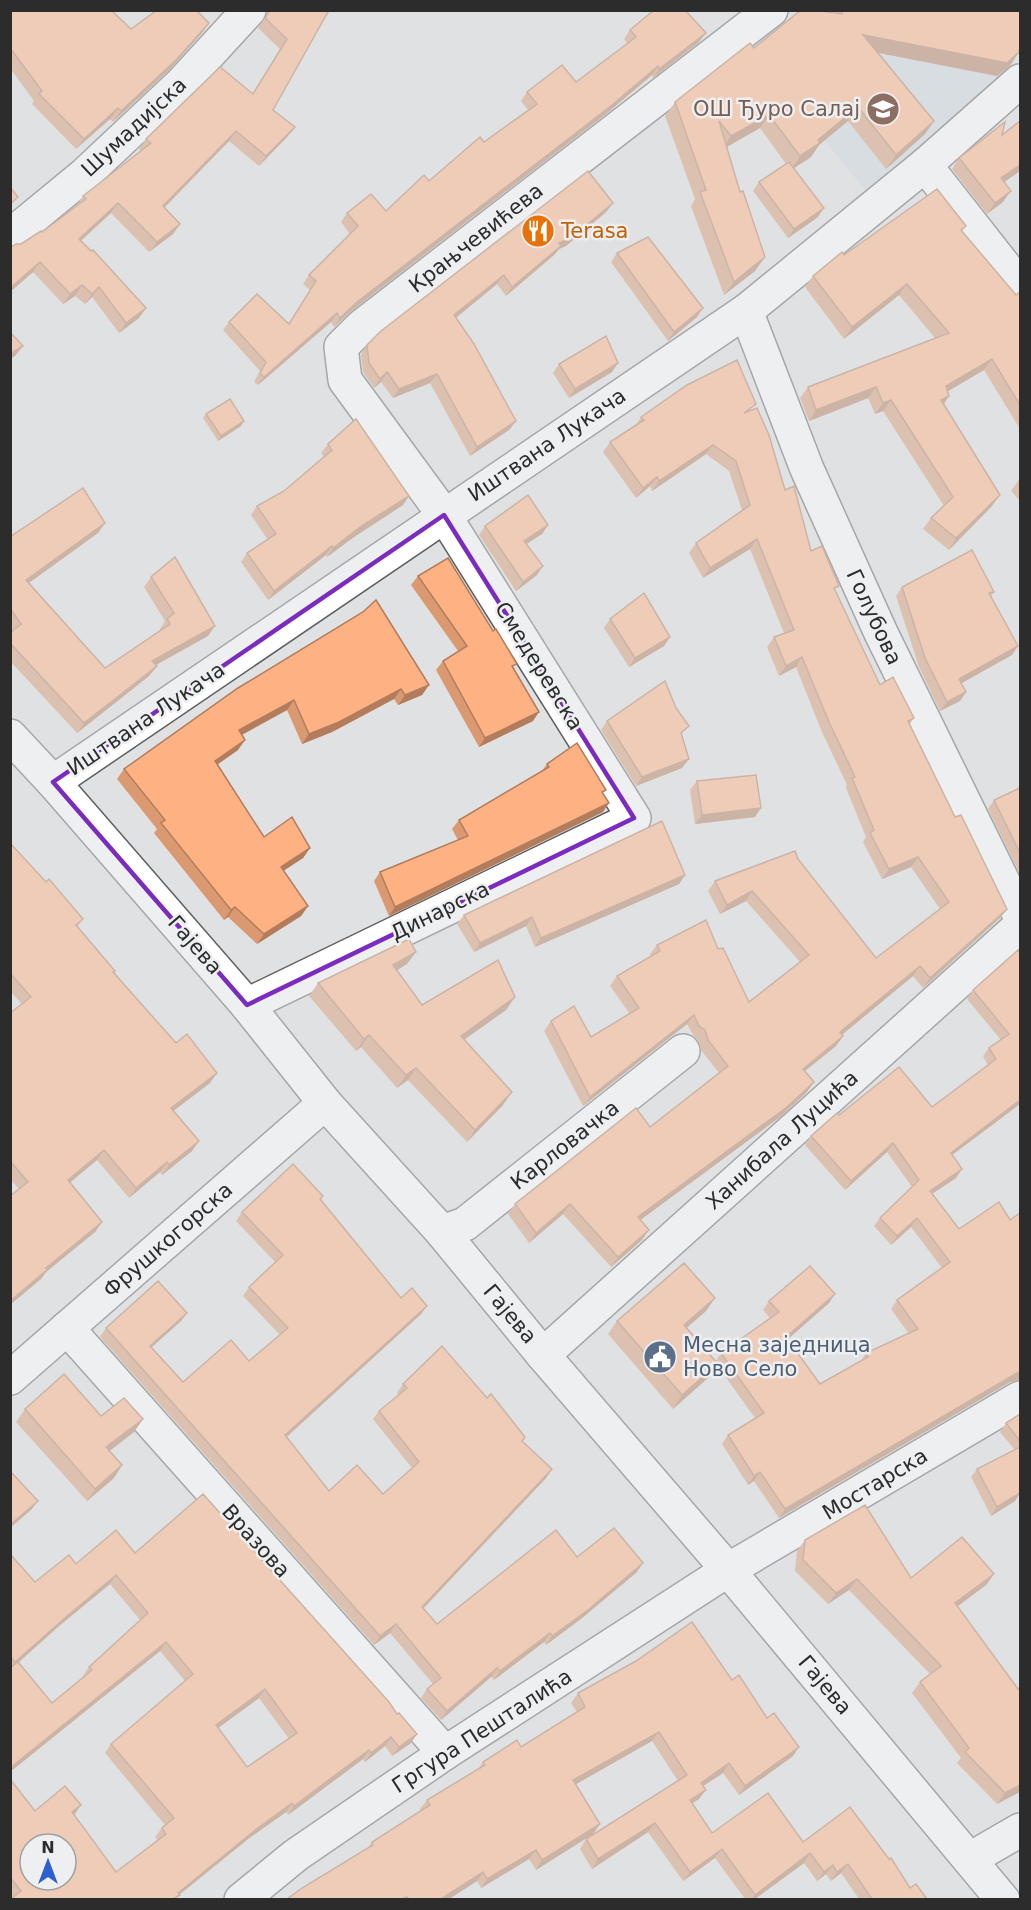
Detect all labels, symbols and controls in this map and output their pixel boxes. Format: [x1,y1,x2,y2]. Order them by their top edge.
street label: Шумадијска [77,72,191,182]
school or university icon: ОШ Ђуро Салај [865,91,901,127]
place label: ОШ Ђуро Салај [693,97,860,121]
street label: Крањчевићева [404,178,548,298]
restaurant icon: Terasa [520,213,556,249]
place label: Terasa [560,219,629,243]
street label: Иштвана Лукача [464,383,630,507]
street label: Голубова [841,565,907,669]
street label: Смедеревска [490,597,588,735]
street label: Иштвана Лукача [63,657,229,781]
street label: Динарска [387,877,493,945]
street label: Гајева [163,911,227,979]
street label: Ханибала Луцића [701,1065,863,1215]
street label: Карловачка [506,1095,624,1195]
street label: Фрушкогорска [99,1178,237,1302]
street label: Гајева [478,1280,542,1348]
place label: Месна заједница Ново Село [683,1333,871,1381]
public building icon: Месна заједница Ново Село [642,1339,678,1375]
street label: Мостарска [818,1443,932,1525]
street label: Вразова [217,1500,295,1582]
street label: Гајева [793,1651,857,1719]
street label: Гргура Пешталића [388,1664,576,1798]
north arrow [18,1832,78,1892]
text: N [41,1838,55,1857]

